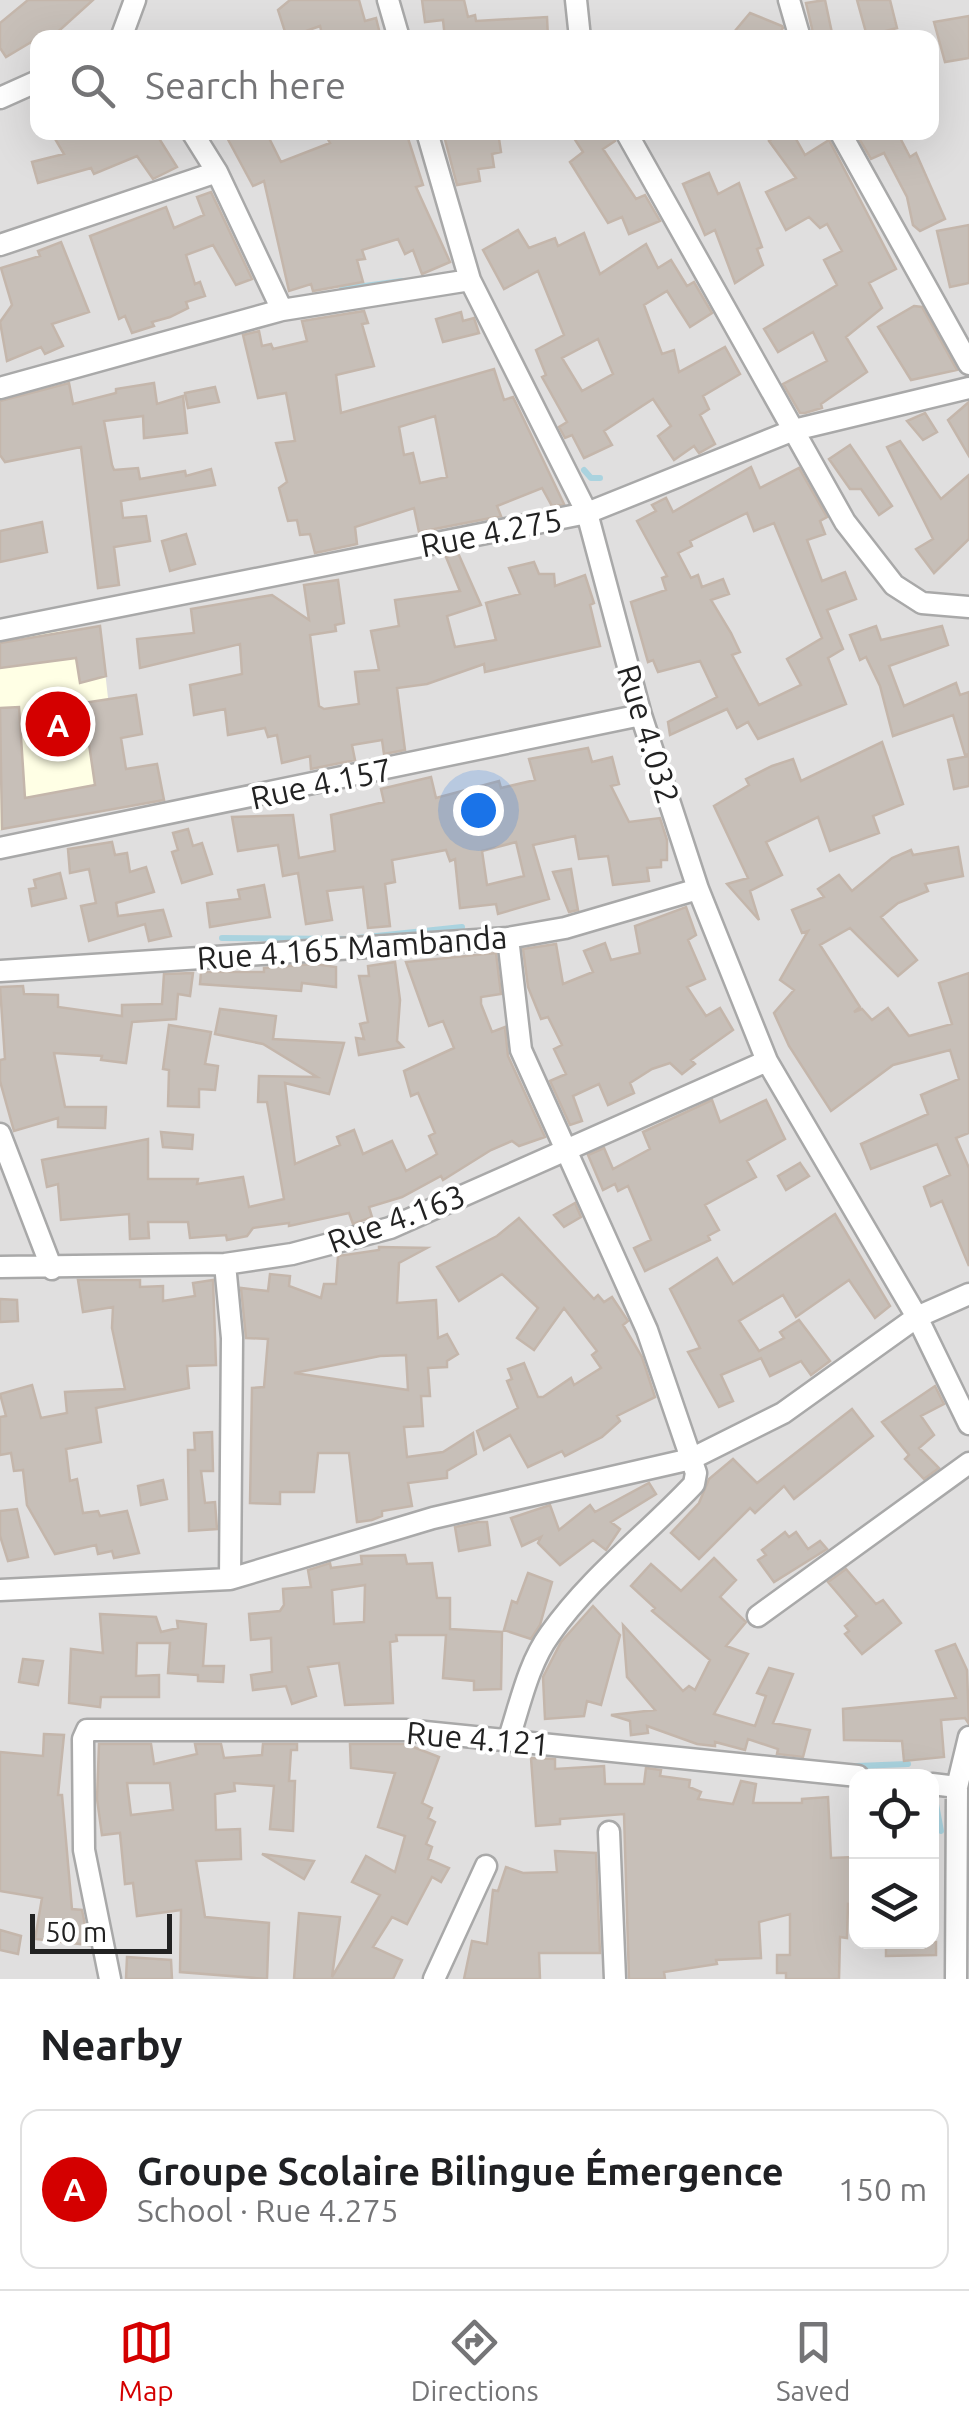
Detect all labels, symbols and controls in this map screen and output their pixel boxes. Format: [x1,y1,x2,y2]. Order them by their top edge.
search box [30,30,939,140]
icon: search [65,58,120,113]
text: Search here [145,64,346,106]
street label: Rue 4.275 [417,501,565,563]
street label: Rue 4.032 [611,660,687,808]
pin: A [26,686,90,762]
street label: Rue 4.157 [247,751,395,815]
your location [453,785,504,836]
street label: Rue 4.165 Mambanda [196,918,508,976]
street label: Rue 4.163 [323,1177,469,1259]
street label: Rue 4.121 [405,1714,551,1762]
map controls [849,1769,939,1949]
button: locate [849,1769,939,1859]
button: layers [849,1859,939,1949]
scale bar [30,1909,172,1954]
text: 50 m [45,1916,107,1947]
text: Nearby [40,2021,183,2068]
text: Groupe Scolaire Bilingue Émergence [137,2150,784,2192]
text: A [63,2171,86,2207]
text: 150 m [838,2171,927,2207]
text: School · Rue 4.275 [137,2192,399,2228]
tab: Map [119,2315,174,2406]
tab: Directions [411,2315,539,2406]
tab: Saved [776,2315,850,2406]

